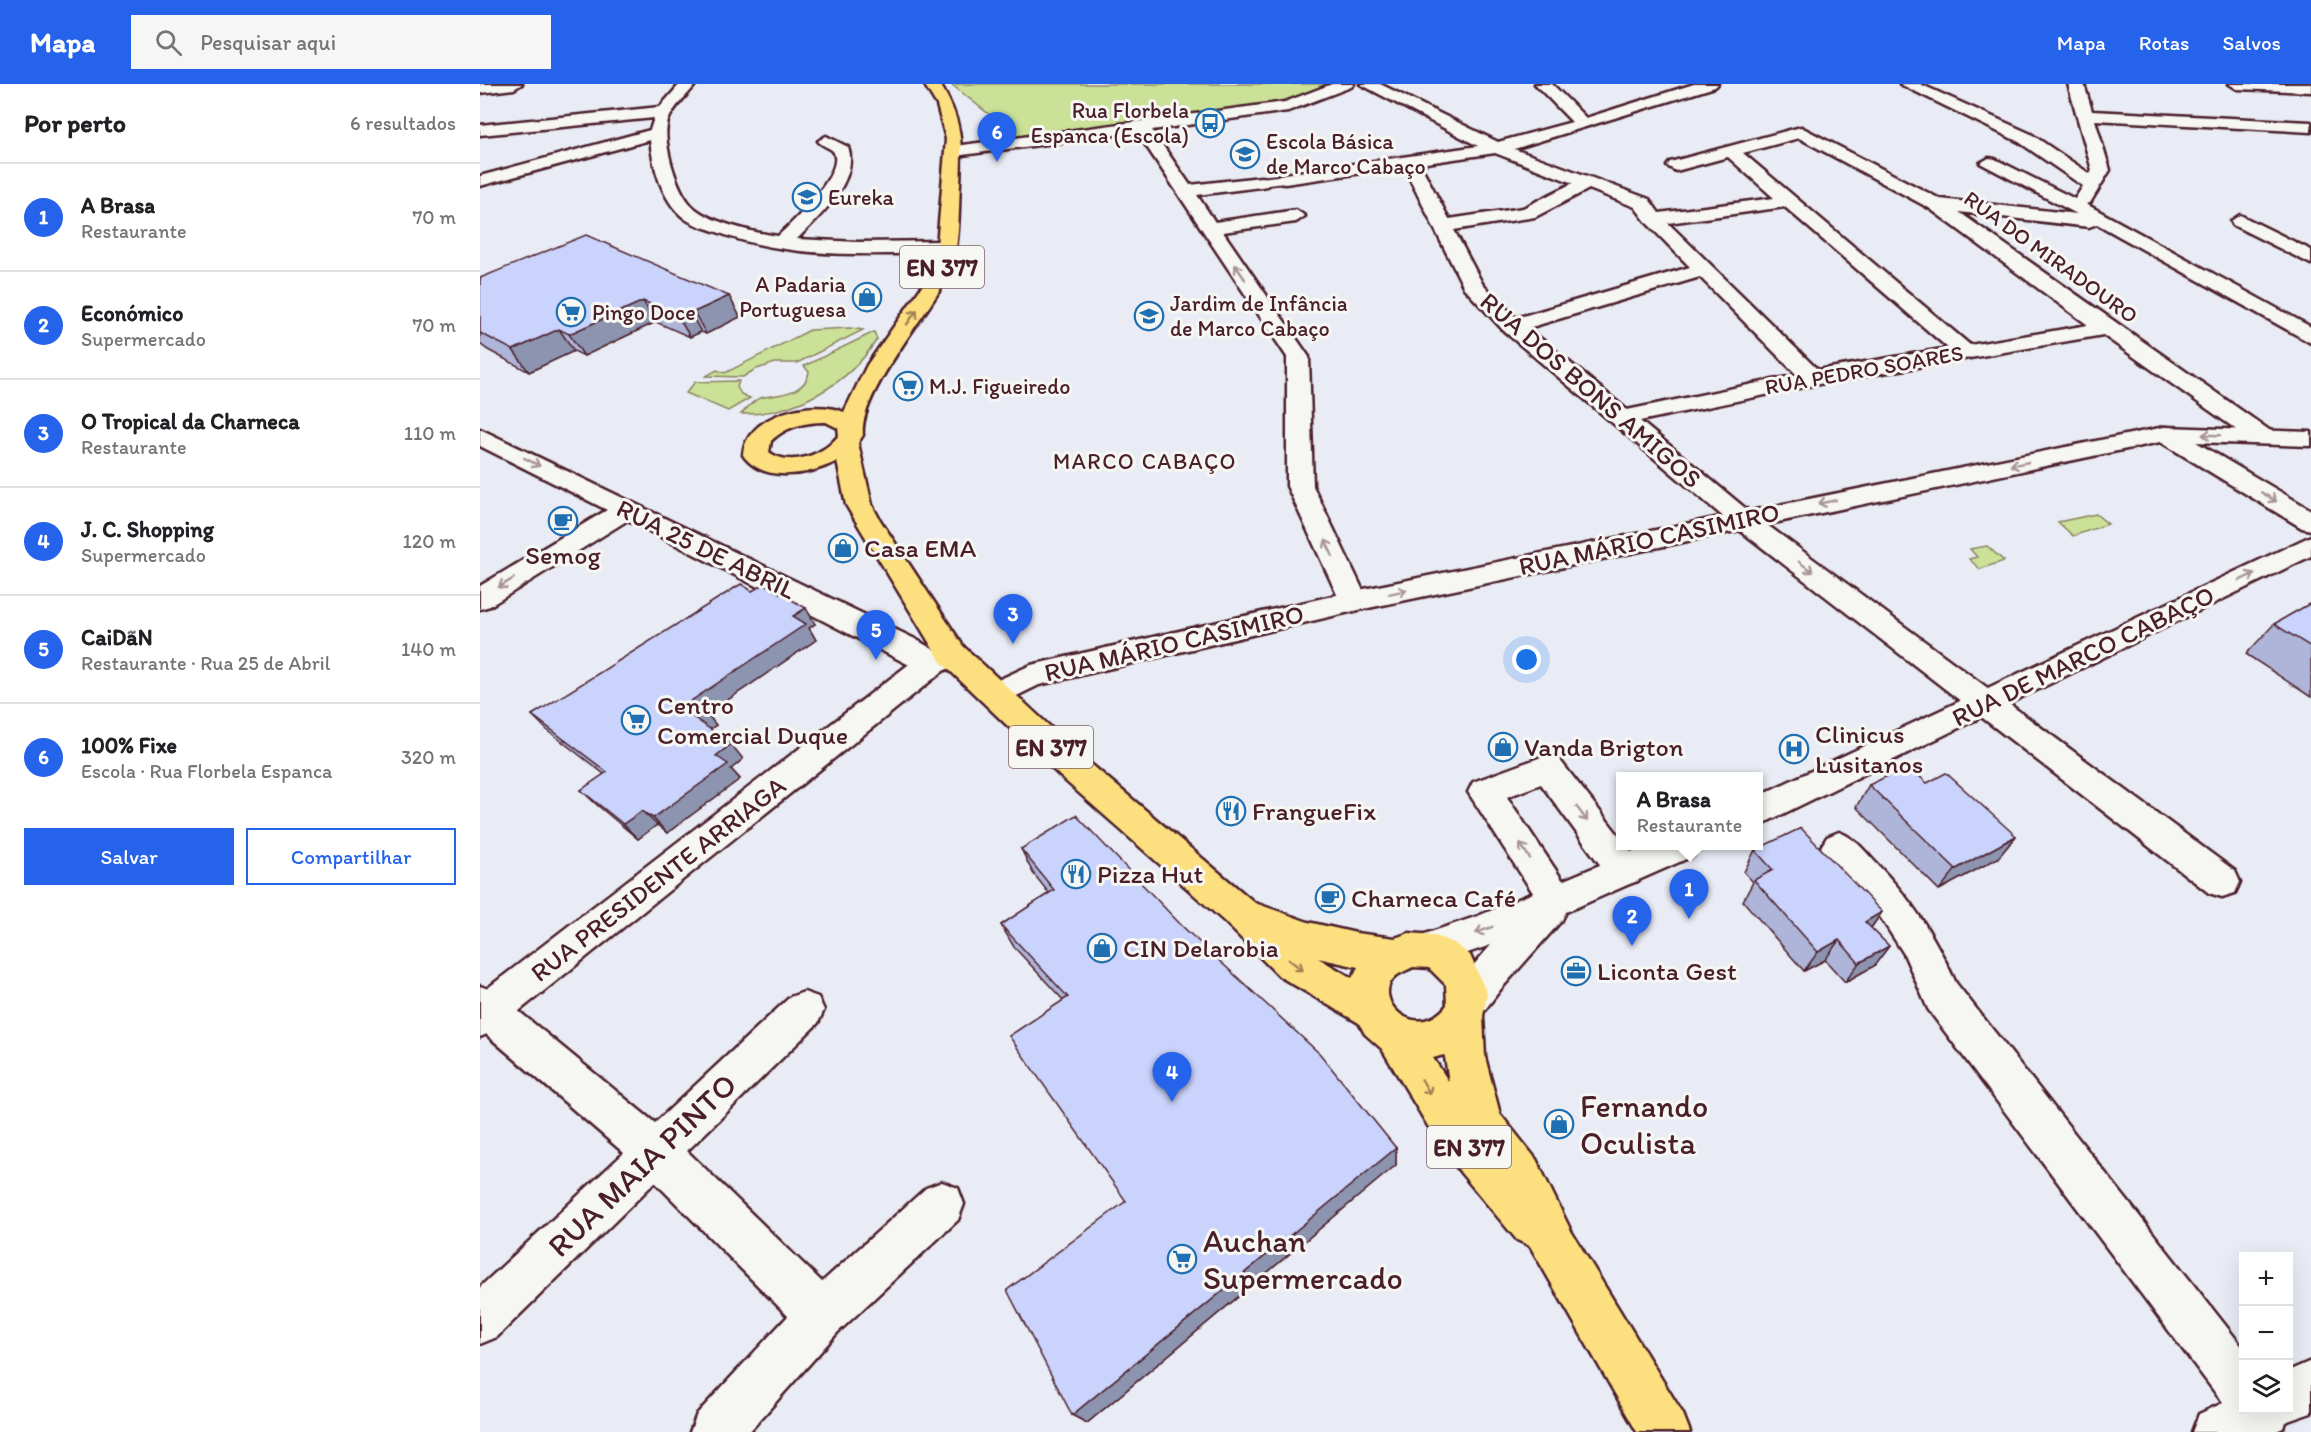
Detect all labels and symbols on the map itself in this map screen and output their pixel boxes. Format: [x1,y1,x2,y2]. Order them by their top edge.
place label: Rua Florbela Espanca (Escola) [1031,97,1189,149]
bus stop icon: Rua Florbela Espanca (Escola) [1194,107,1226,139]
pin: 6 [978,112,1016,162]
place label: Escola Básica de Marco Cabaço [1266,128,1426,180]
school or university icon: Escola Básica de Marco Cabaço [1229,138,1261,170]
school or university icon: Eureka [791,181,823,213]
place label: Eureka [828,184,895,211]
street label: RUA DO MIRADOURO [1959,185,2143,329]
road number: EN 377 [900,246,984,288]
one-way arrow [1234,265,1246,281]
place label: A Padaria Portuguesa [739,271,847,323]
shop icon: A Padaria Portuguesa [851,281,883,313]
street label: RUA DOS BONS AMIGOS [1474,285,1708,495]
place label: Jardim de Infância de Marco Cabaço [1170,290,1348,342]
supermarket icon: Pingo Doce [555,296,587,328]
place label: Pingo Doce [592,299,696,326]
school or university icon: Jardim de Infância de Marco Cabaço [1133,300,1165,332]
one-way arrow [906,310,918,326]
street label: RUA PEDRO SOARES [1763,339,1965,401]
supermarket icon: M.J. Figueiredo [892,370,924,402]
place label: M.J. Figueiredo [929,373,1070,400]
one-way arrow [2201,430,2221,441]
district label: MARCO CABAÇO [1053,448,1237,475]
one-way arrow [523,456,541,468]
one-way arrow [2009,458,2028,470]
one-way arrow [2260,491,2277,503]
street label: RUA 25 DE ABRIL [611,492,801,606]
street label: RUA MÁRIO CASIMIRO [1516,496,1782,582]
one-way arrow [1818,497,1838,508]
cafe icon: Semog [547,505,579,537]
shop icon: Casa EMA [827,532,859,564]
place label: Casa EMA [864,532,977,564]
place label: Semog [525,539,601,571]
one-way arrow [1323,540,1334,558]
one-way arrow [1797,561,1813,573]
one-way arrow [2237,570,2255,582]
one-way arrow [498,578,515,590]
street label: RUA DE MARCO CABAÇO [1947,578,2219,734]
one-way arrow [1387,586,1407,597]
pin: 3 [994,594,1032,644]
street label: RUA MÁRIO CASIMIRO [1041,598,1307,688]
pin: 5 [856,610,896,660]
your location [1512,645,1541,674]
place label: Centro Comercial Duque [657,689,848,751]
supermarket icon: Centro Comercial Duque [620,704,652,736]
place label: Clinicus Lusitanos [1815,718,1923,780]
road number: EN 377 [1009,726,1093,768]
shop icon: Vanda Brigton [1487,731,1519,763]
place label: Vanda Brigton [1524,731,1684,763]
hospital icon: Clinicus Lusitanos [1778,733,1810,765]
street label: RUA PRESIDENTE ARRIAGA [524,769,792,989]
restaurant icon: FrangueFix [1215,795,1247,827]
place label: FrangueFix [1252,795,1376,827]
one-way arrow [1576,806,1588,822]
one-way arrow [1518,842,1531,859]
restaurant icon: Pizza Hut [1060,858,1092,890]
place label: Pizza Hut [1097,858,1203,890]
pin: 1 [1670,870,1708,919]
cafe icon: Charneca Café [1314,882,1346,914]
place label: Charneca Café [1351,882,1516,914]
pin: 2 [1612,896,1652,946]
one-way arrow [1475,926,1494,937]
shop icon: CIN Delarobia [1086,932,1118,964]
place label: CIN Delarobia [1123,932,1279,964]
office icon: Liconta Gest [1560,955,1592,987]
place label: Liconta Gest [1597,955,1737,987]
one-way arrow [1288,959,1304,971]
pin: 4 [1152,1052,1192,1102]
street label: RUA MAIA PINTO [540,1065,744,1265]
one-way arrow [1421,1078,1433,1095]
place label: Fernando Oculista [1580,1087,1708,1162]
shop icon: Fernando Oculista [1543,1108,1575,1140]
road number: EN 377 [1427,1126,1511,1168]
place label: Auchan Supermercado [1203,1222,1403,1297]
supermarket icon: Auchan Supermercado [1166,1243,1198,1275]

